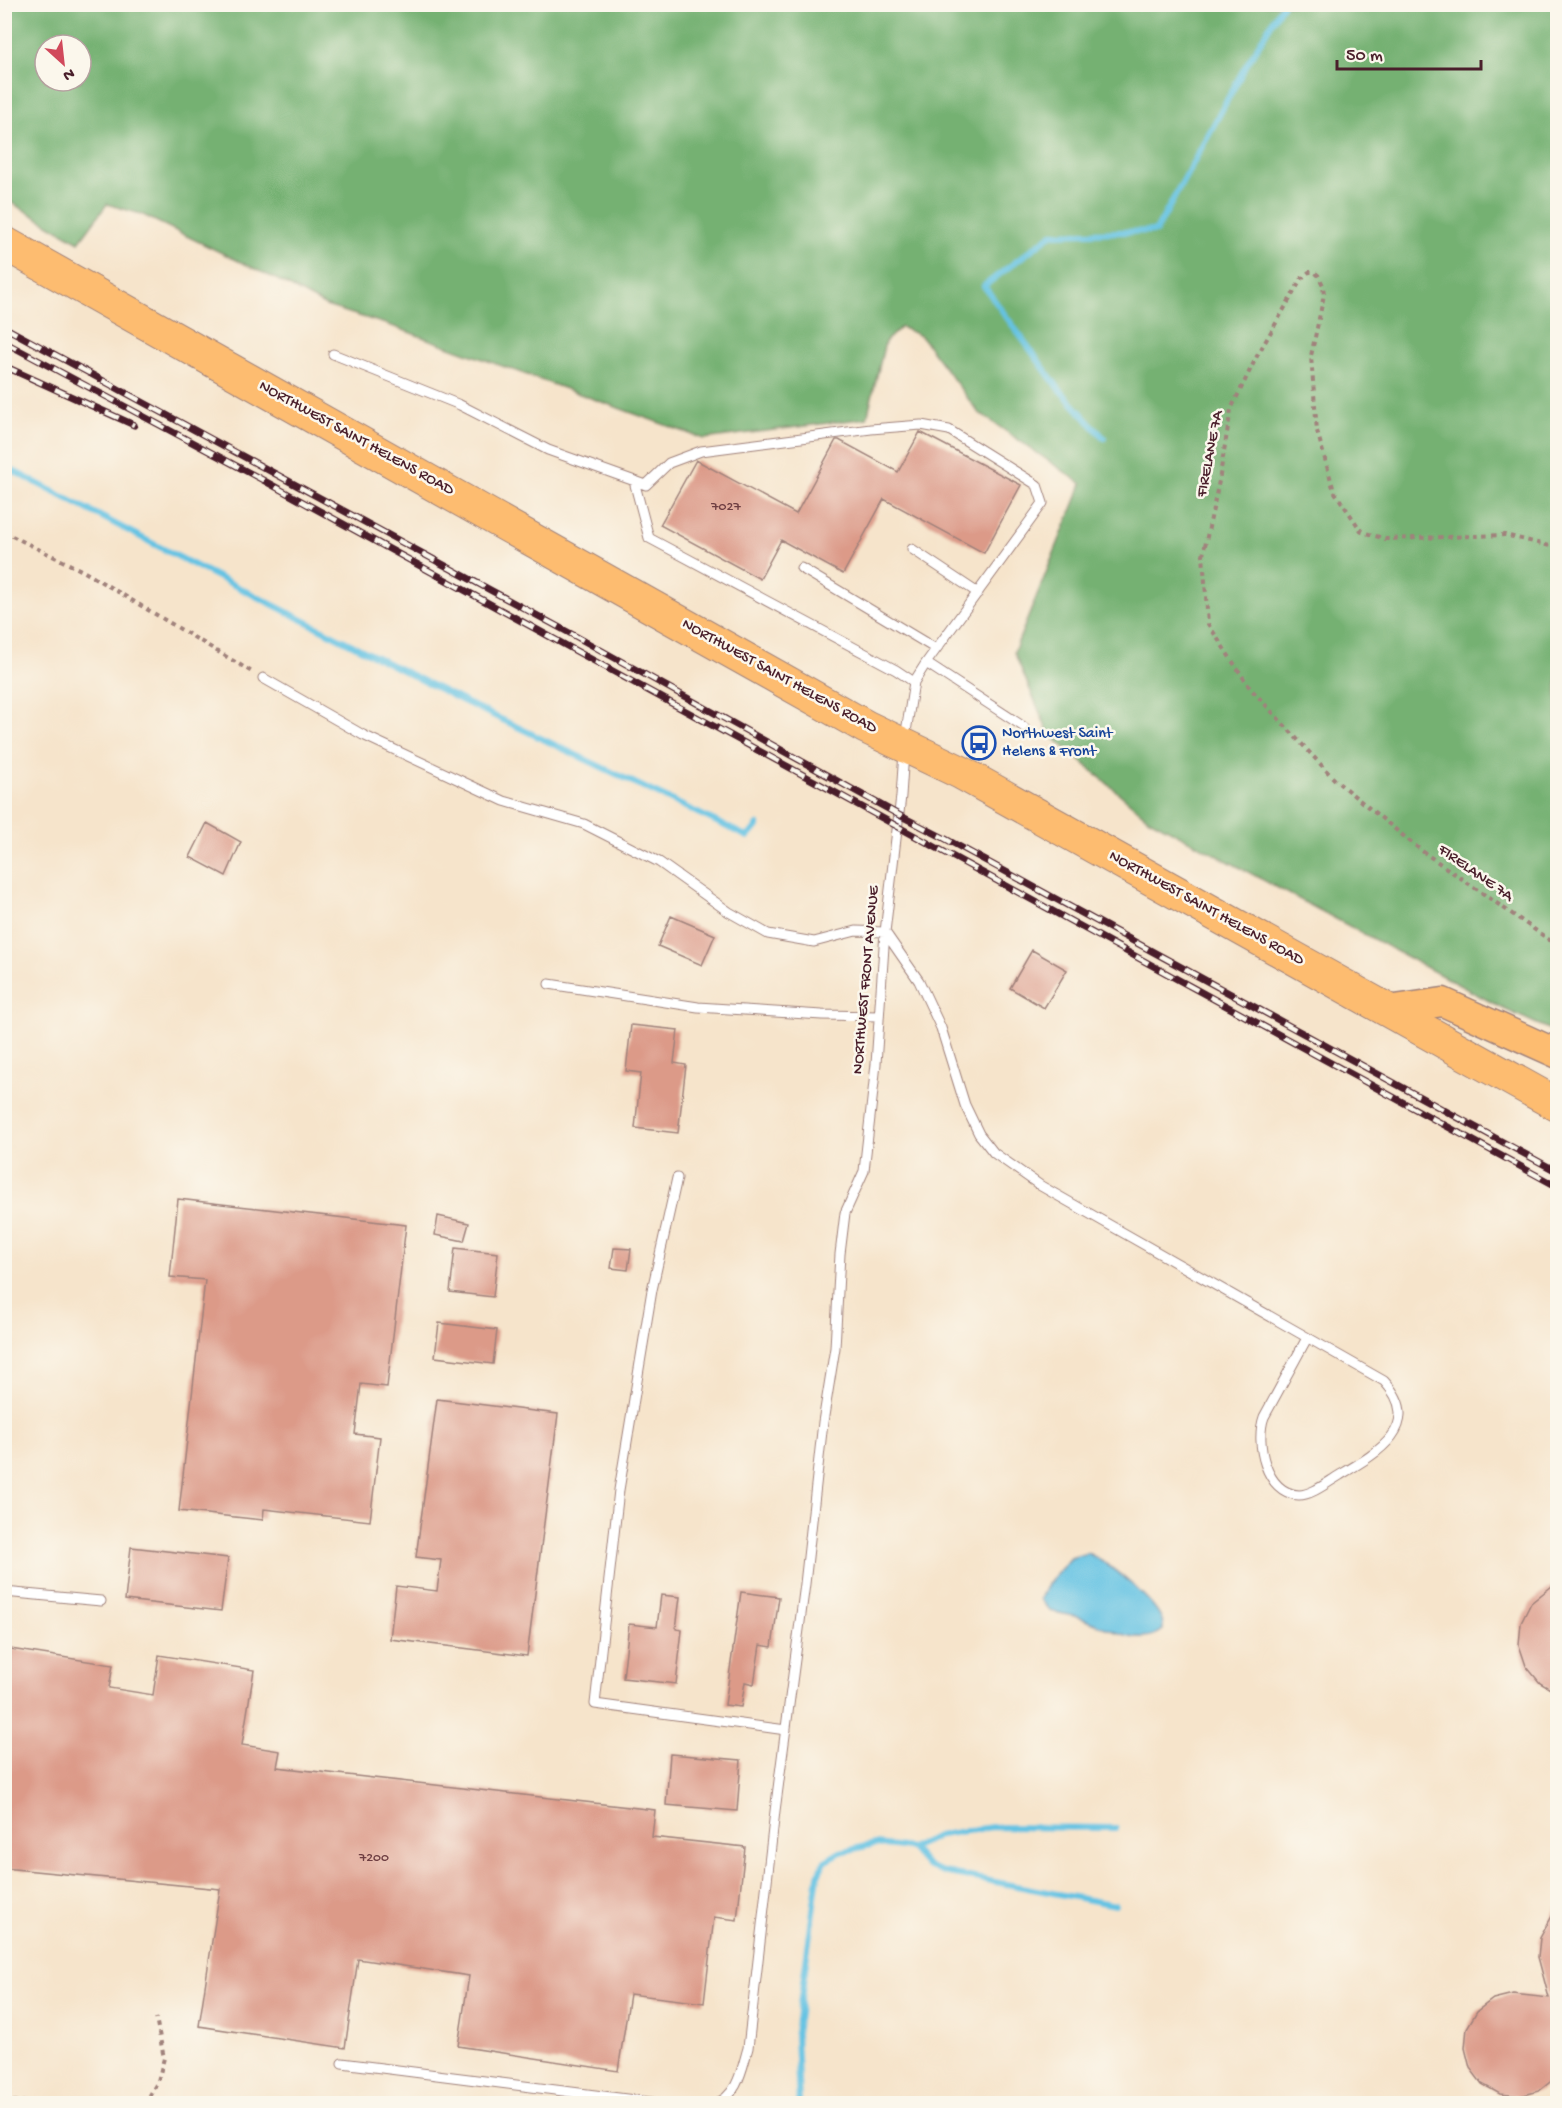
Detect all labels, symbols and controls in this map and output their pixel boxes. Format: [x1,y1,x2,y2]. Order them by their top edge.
north arrow [33,33,93,93]
scale bar [1337,33,1481,71]
text: 50 m [1346,46,1383,67]
text: N [59,62,77,84]
street label: NORTHWEST SAINT HELENS ROAD [255,377,457,501]
street label: FIRELANE 7A [1193,408,1229,500]
house number: 7027 [710,499,741,516]
street label: NORTHWEST SAINT HELENS ROAD [678,615,880,739]
bus stop icon: Northwest Saint Helens & Front [961,725,997,761]
place label: Northwest Saint Helens & Front [1002,725,1114,762]
street label: FIRELANE 7A [1433,841,1518,908]
street label: NORTHWEST SAINT HELENS ROAD [1105,847,1307,971]
street label: NORTHWEST FRONT AVENUE [849,884,885,1075]
house number: 7200 [358,1850,389,1867]

